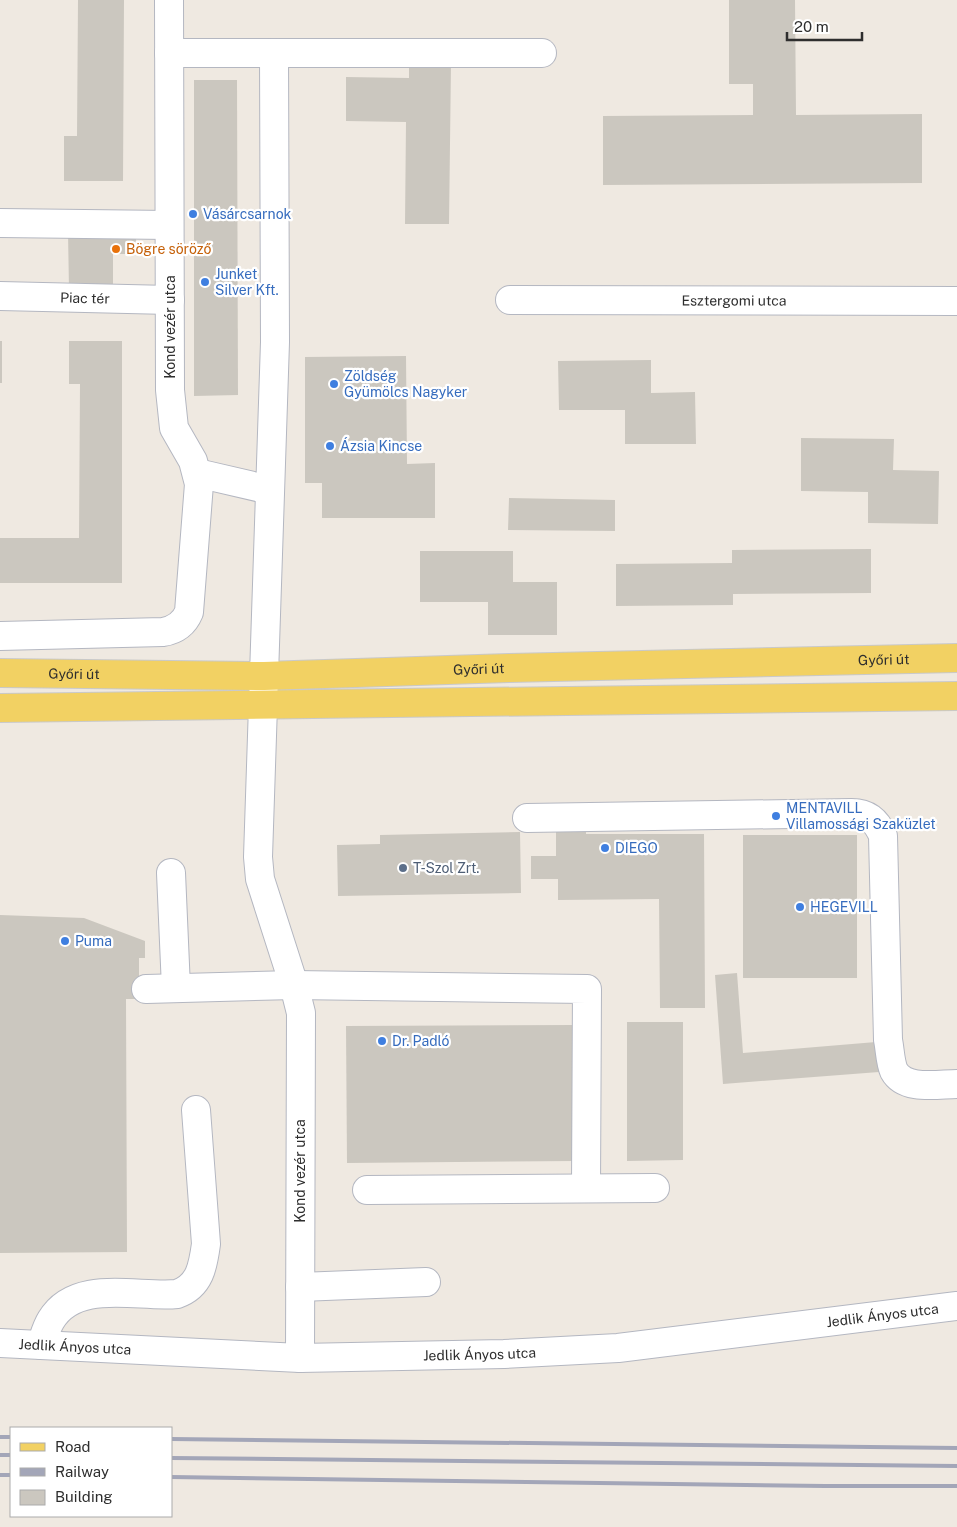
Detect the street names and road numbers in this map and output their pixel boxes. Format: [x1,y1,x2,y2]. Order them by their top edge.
street label: Kond vezér utca [162,275,178,379]
street label: Piac tér [60,289,110,307]
street label: Esztergomi utca [682,292,786,309]
street label: Győri út [858,651,910,668]
street label: Győri út [453,660,505,678]
street label: Győri út [48,666,100,682]
street label: Kond vezér utca [292,1119,308,1223]
street label: Jedlik Ányos utca [825,1300,939,1330]
street label: Jedlik Ányos utca [18,1336,132,1358]
street label: Jedlik Ányos utca [423,1344,536,1364]

